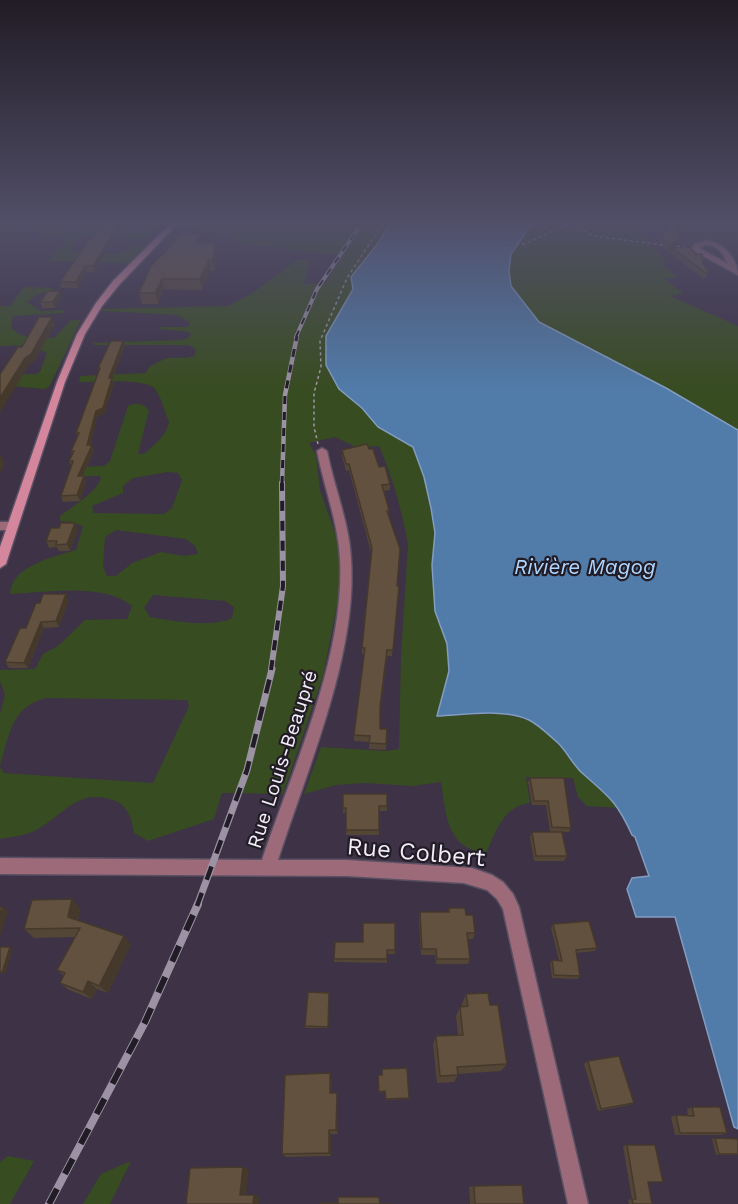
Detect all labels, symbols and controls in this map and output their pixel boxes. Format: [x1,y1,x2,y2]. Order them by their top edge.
water label: Rivière Magog [514,554,656,579]
street label: Rue Louis-Beaupré [242,667,322,851]
street label: Rue Colbert [346,832,486,872]

